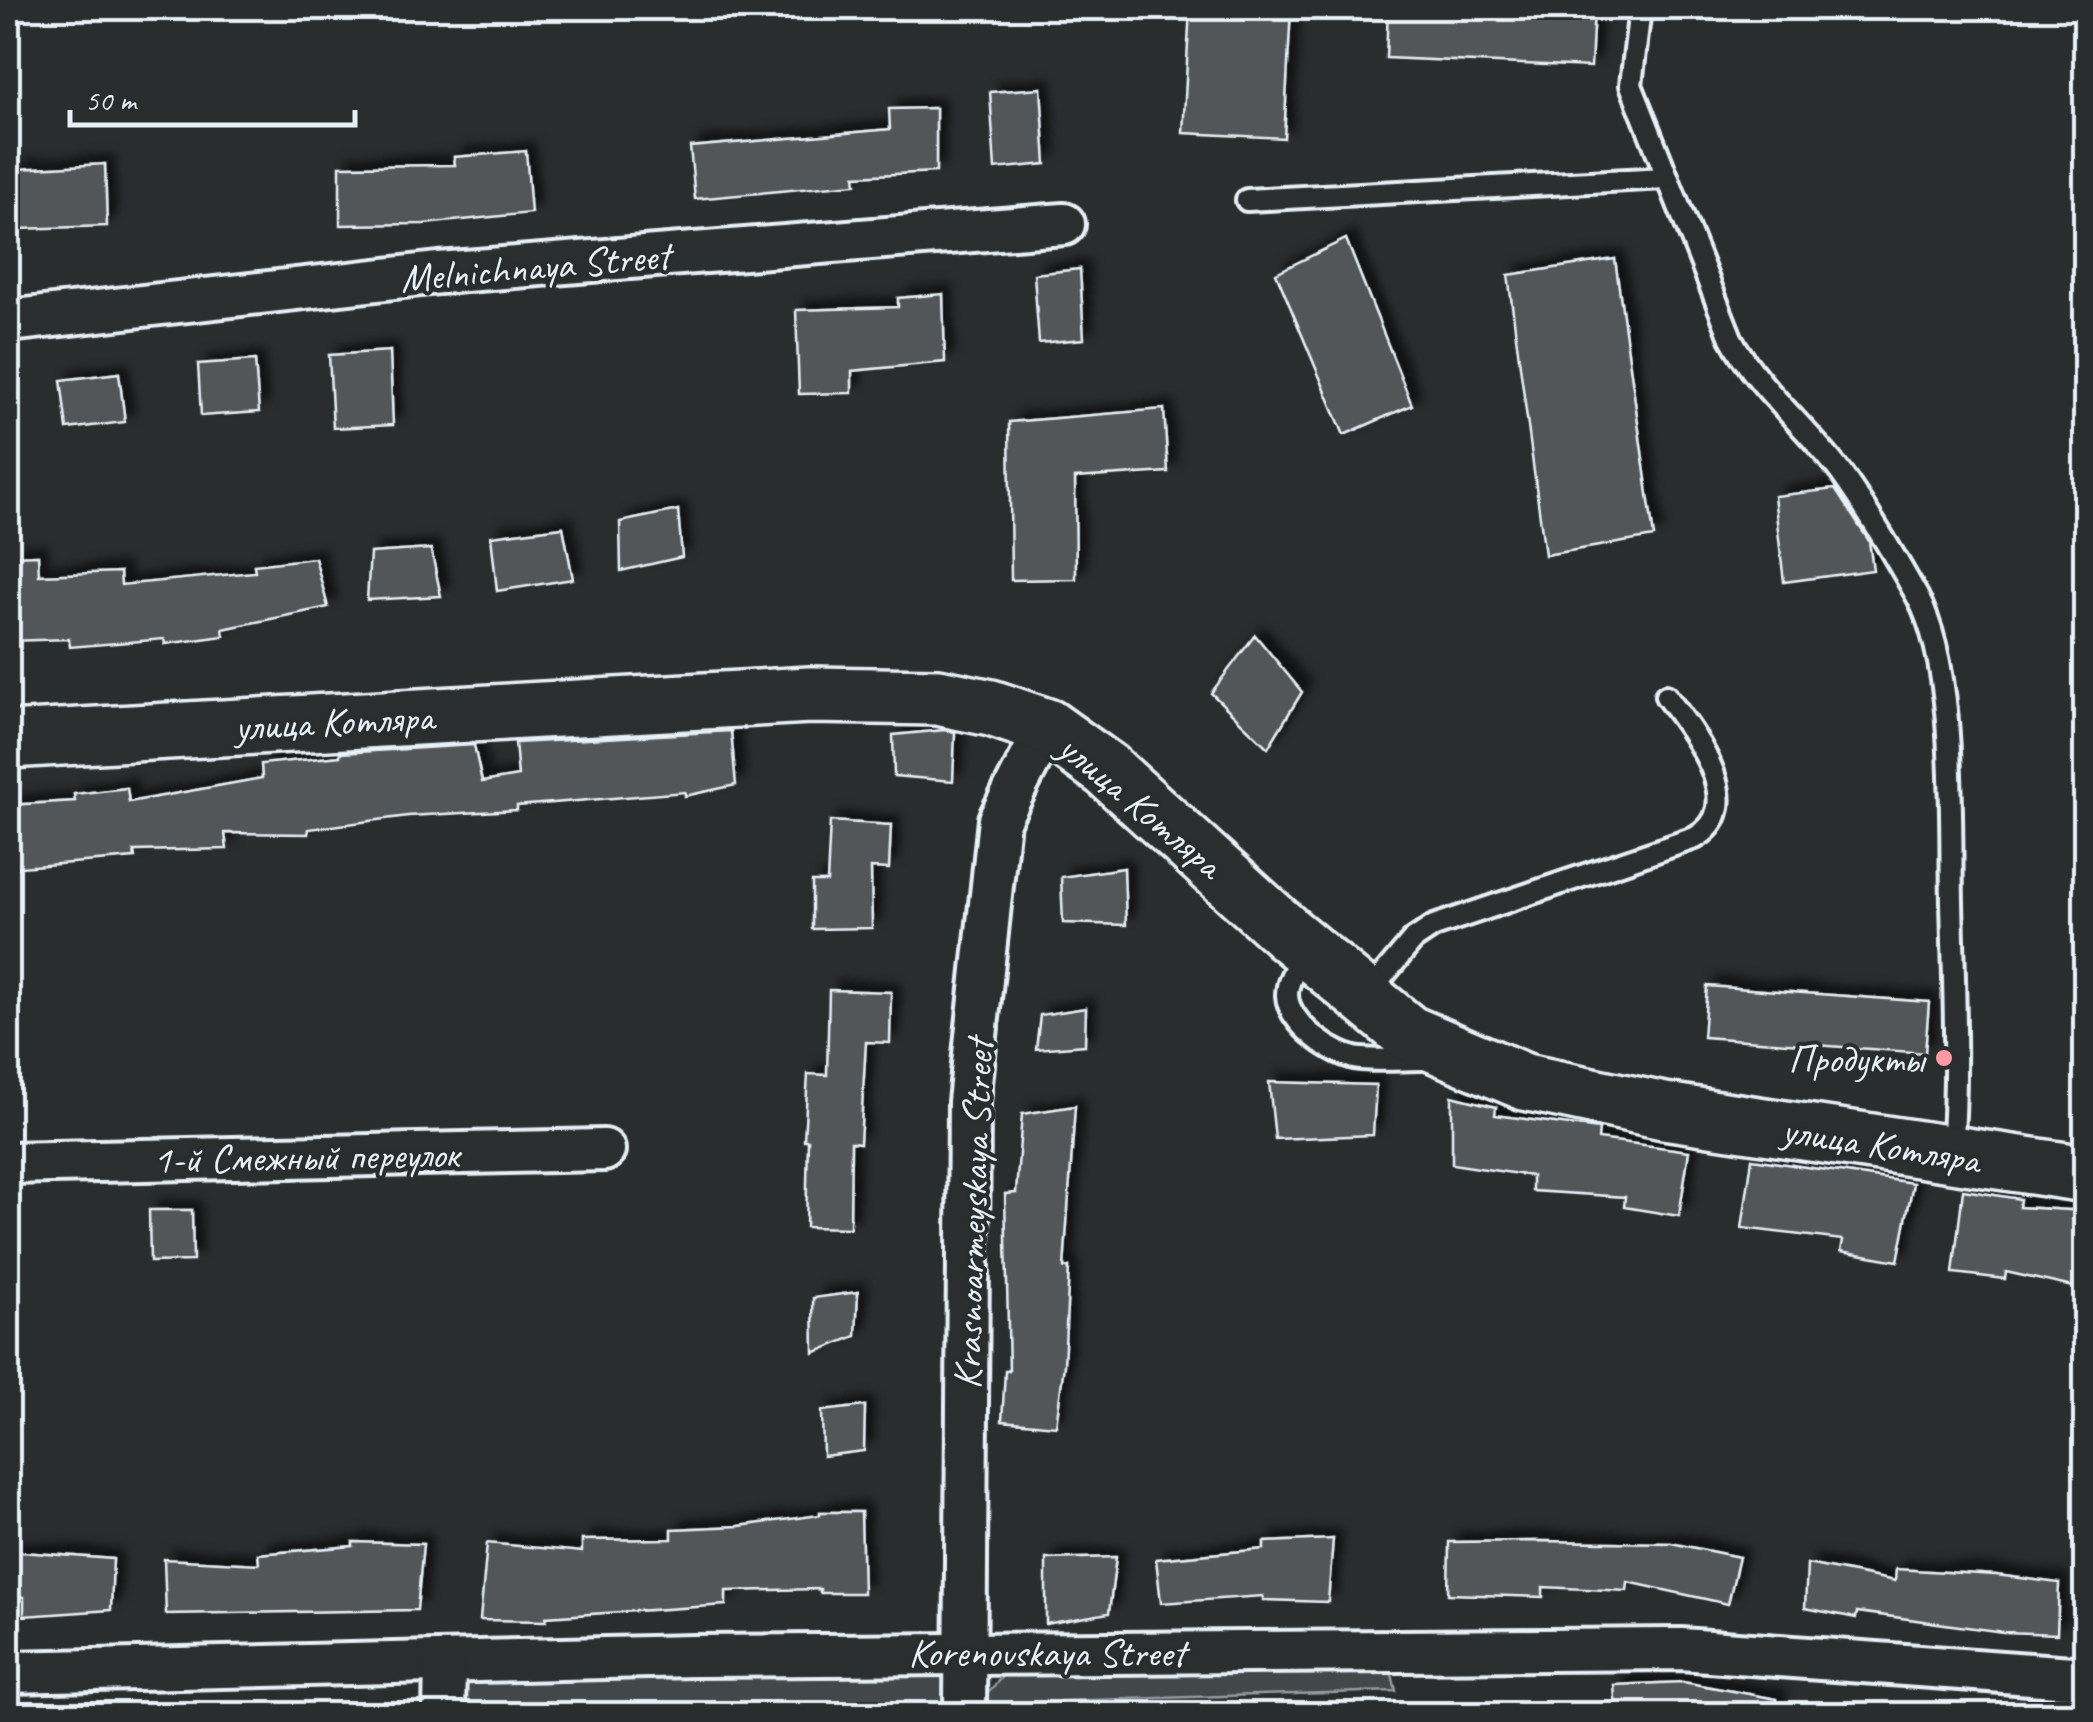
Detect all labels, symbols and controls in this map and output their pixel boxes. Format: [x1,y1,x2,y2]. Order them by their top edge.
scale bar [70,65,355,127]
text: 50 m [85,81,138,119]
street label: Melnichnaya Street [398,230,678,304]
street label: улица Котляра [231,692,438,752]
street label: улица Котляра [1046,721,1235,891]
street label: Krasnoarmeyskaya Street [942,1032,1004,1390]
place label: Продукты [1788,1034,1927,1084]
marker: Продукты [1933,1047,1955,1069]
street label: улица Котляра [1777,1104,1987,1186]
street label: 1-й Смежный переулок [153,1129,463,1185]
street label: Korenovskaya Street [909,1628,1191,1678]

